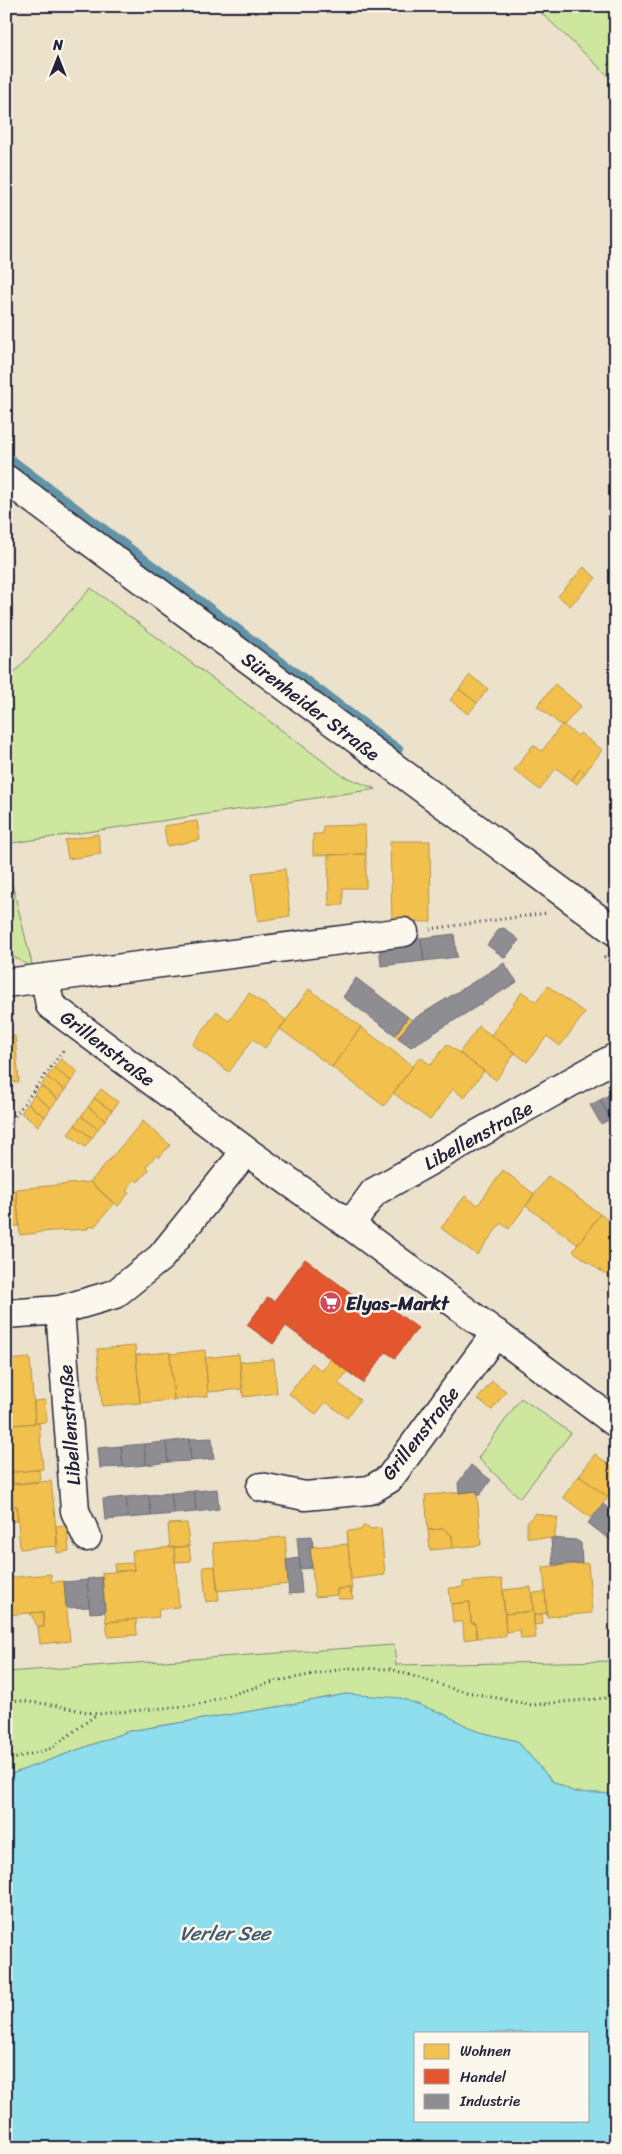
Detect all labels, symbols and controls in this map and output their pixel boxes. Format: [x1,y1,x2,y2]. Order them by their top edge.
north arrow [32,32,82,82]
text: N [52,33,63,58]
street label: Sürenheider Straße [234,643,387,770]
street label: Grillenstraße [53,1001,163,1096]
street label: Libellenstraße [417,1092,539,1179]
place label: Elyas-Markt [346,1287,450,1320]
supermarket icon: Elyas-Markt [318,1291,342,1315]
street label: Libellenstraße [49,1363,90,1486]
street label: Grillenstraße [373,1379,468,1488]
water label: Verler See [180,1916,272,1951]
legend [414,2032,590,2122]
text: Wohnen [460,2038,511,2064]
text: Handel [460,2064,507,2090]
text: Industrie [459,2088,520,2114]

